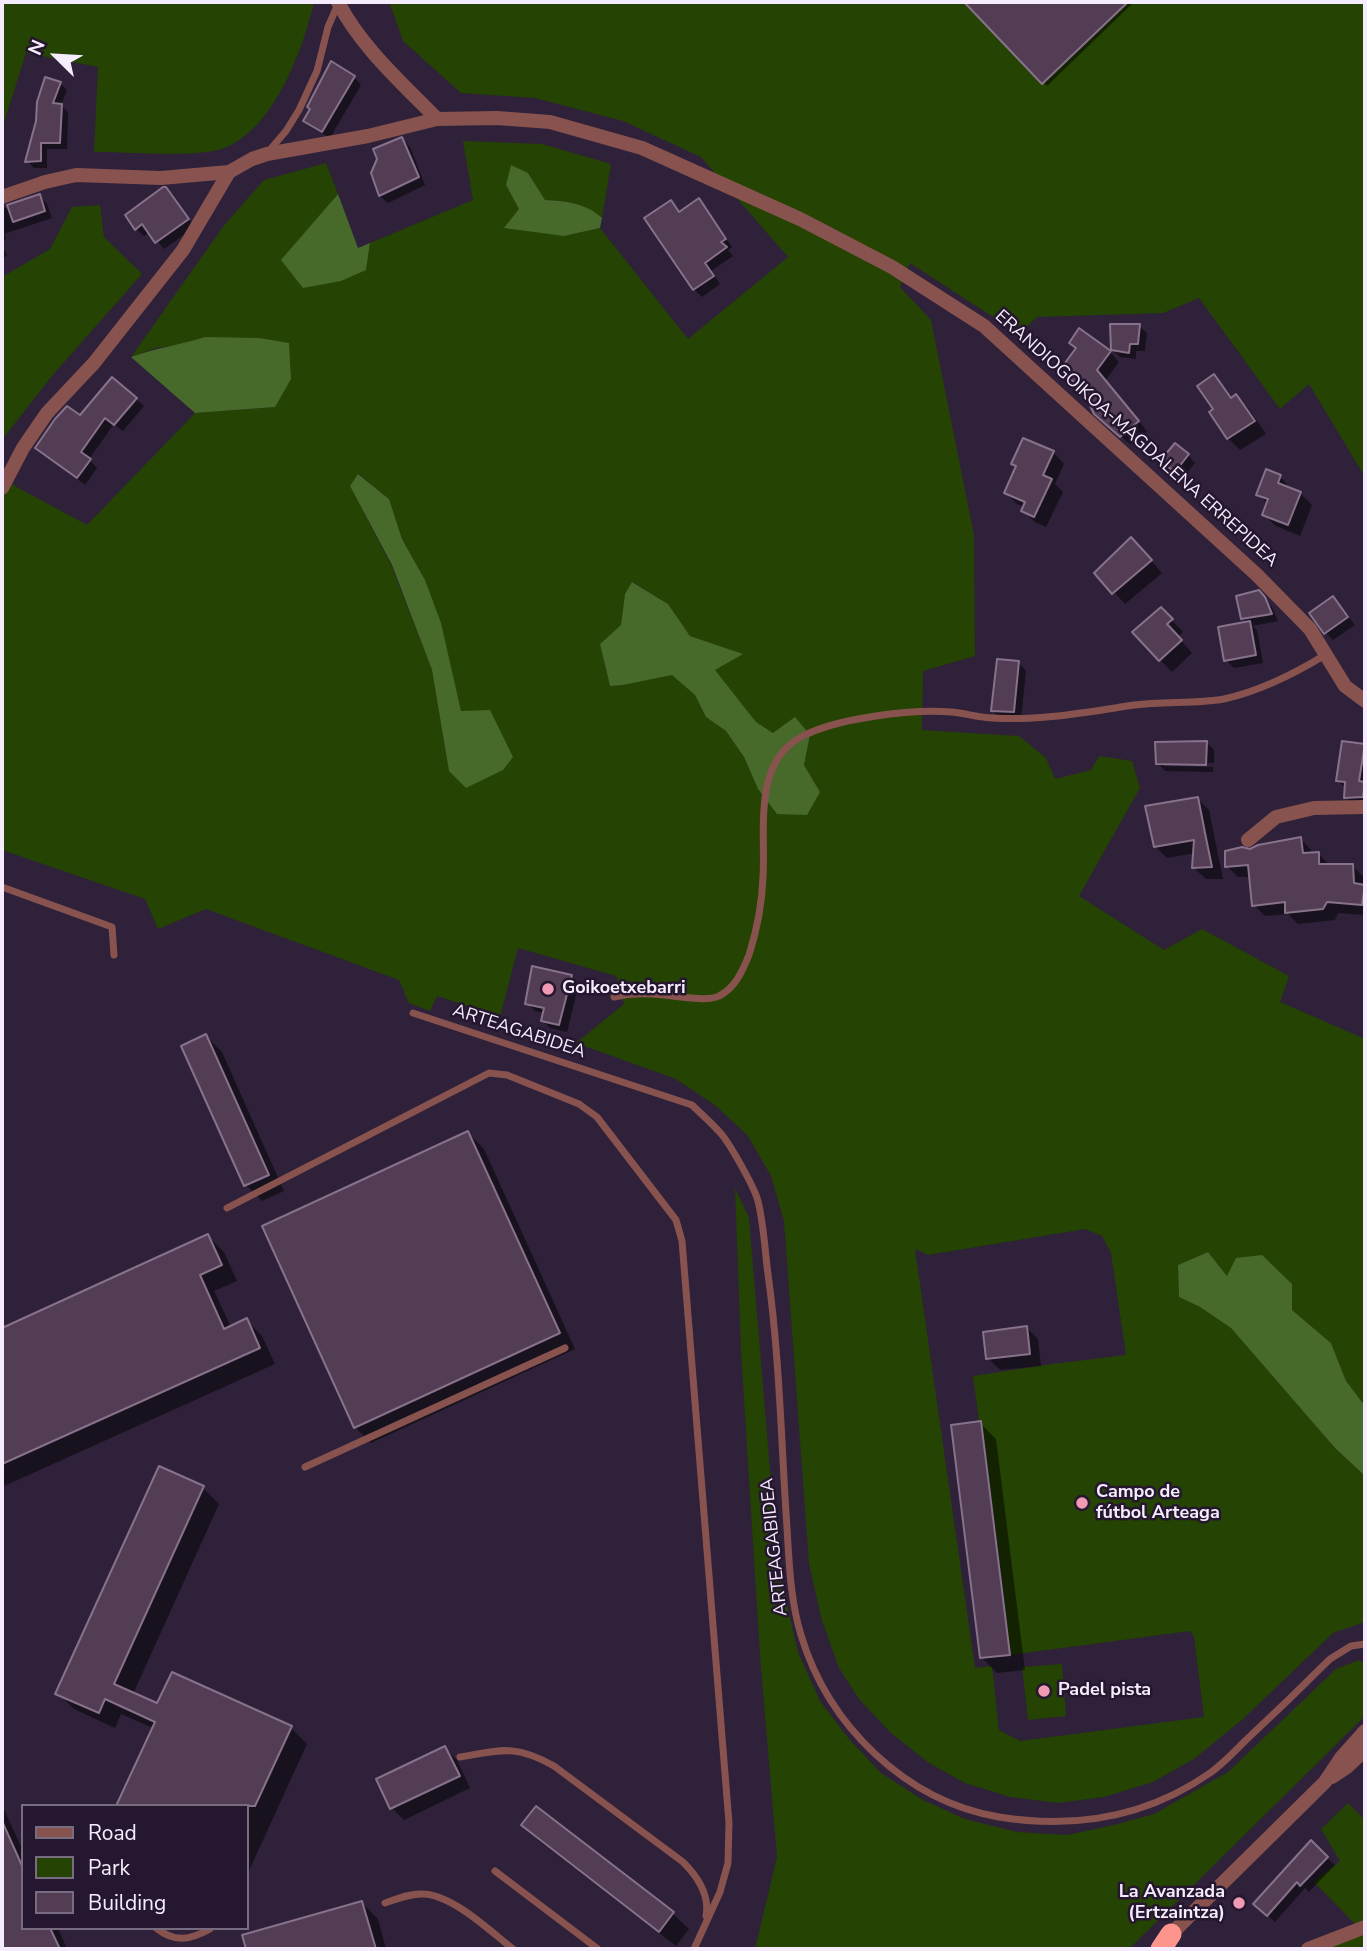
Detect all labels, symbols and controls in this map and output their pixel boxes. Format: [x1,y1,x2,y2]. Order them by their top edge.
north arrow [21,21,91,91]
text: N [22,36,52,59]
street label: ERANDIOGOIKOA-MAGDALENA ERREPIDEA [990,306,1282,572]
place label: Goikoetxebarri [562,978,686,1000]
marker: Goikoetxebarri [540,981,556,997]
street label: ARTEAGABIDEA [450,1000,588,1064]
street label: ARTEAGABIDEA [757,1477,793,1617]
place label: Campo de fútbol Arteaga [1096,1482,1220,1524]
marker: Campo de fútbol Arteaga [1074,1495,1090,1511]
place label: Padel pista [1058,1680,1151,1702]
marker: Padel pista [1036,1683,1052,1699]
legend [21,1804,248,1930]
text: Road [88,1819,137,1847]
text: Park [88,1854,130,1882]
place label: La Avanzada (Ertzaintza) [1119,1882,1225,1924]
text: Building [88,1889,166,1917]
marker: La Avanzada (Ertzaintza) [1231,1895,1247,1911]

